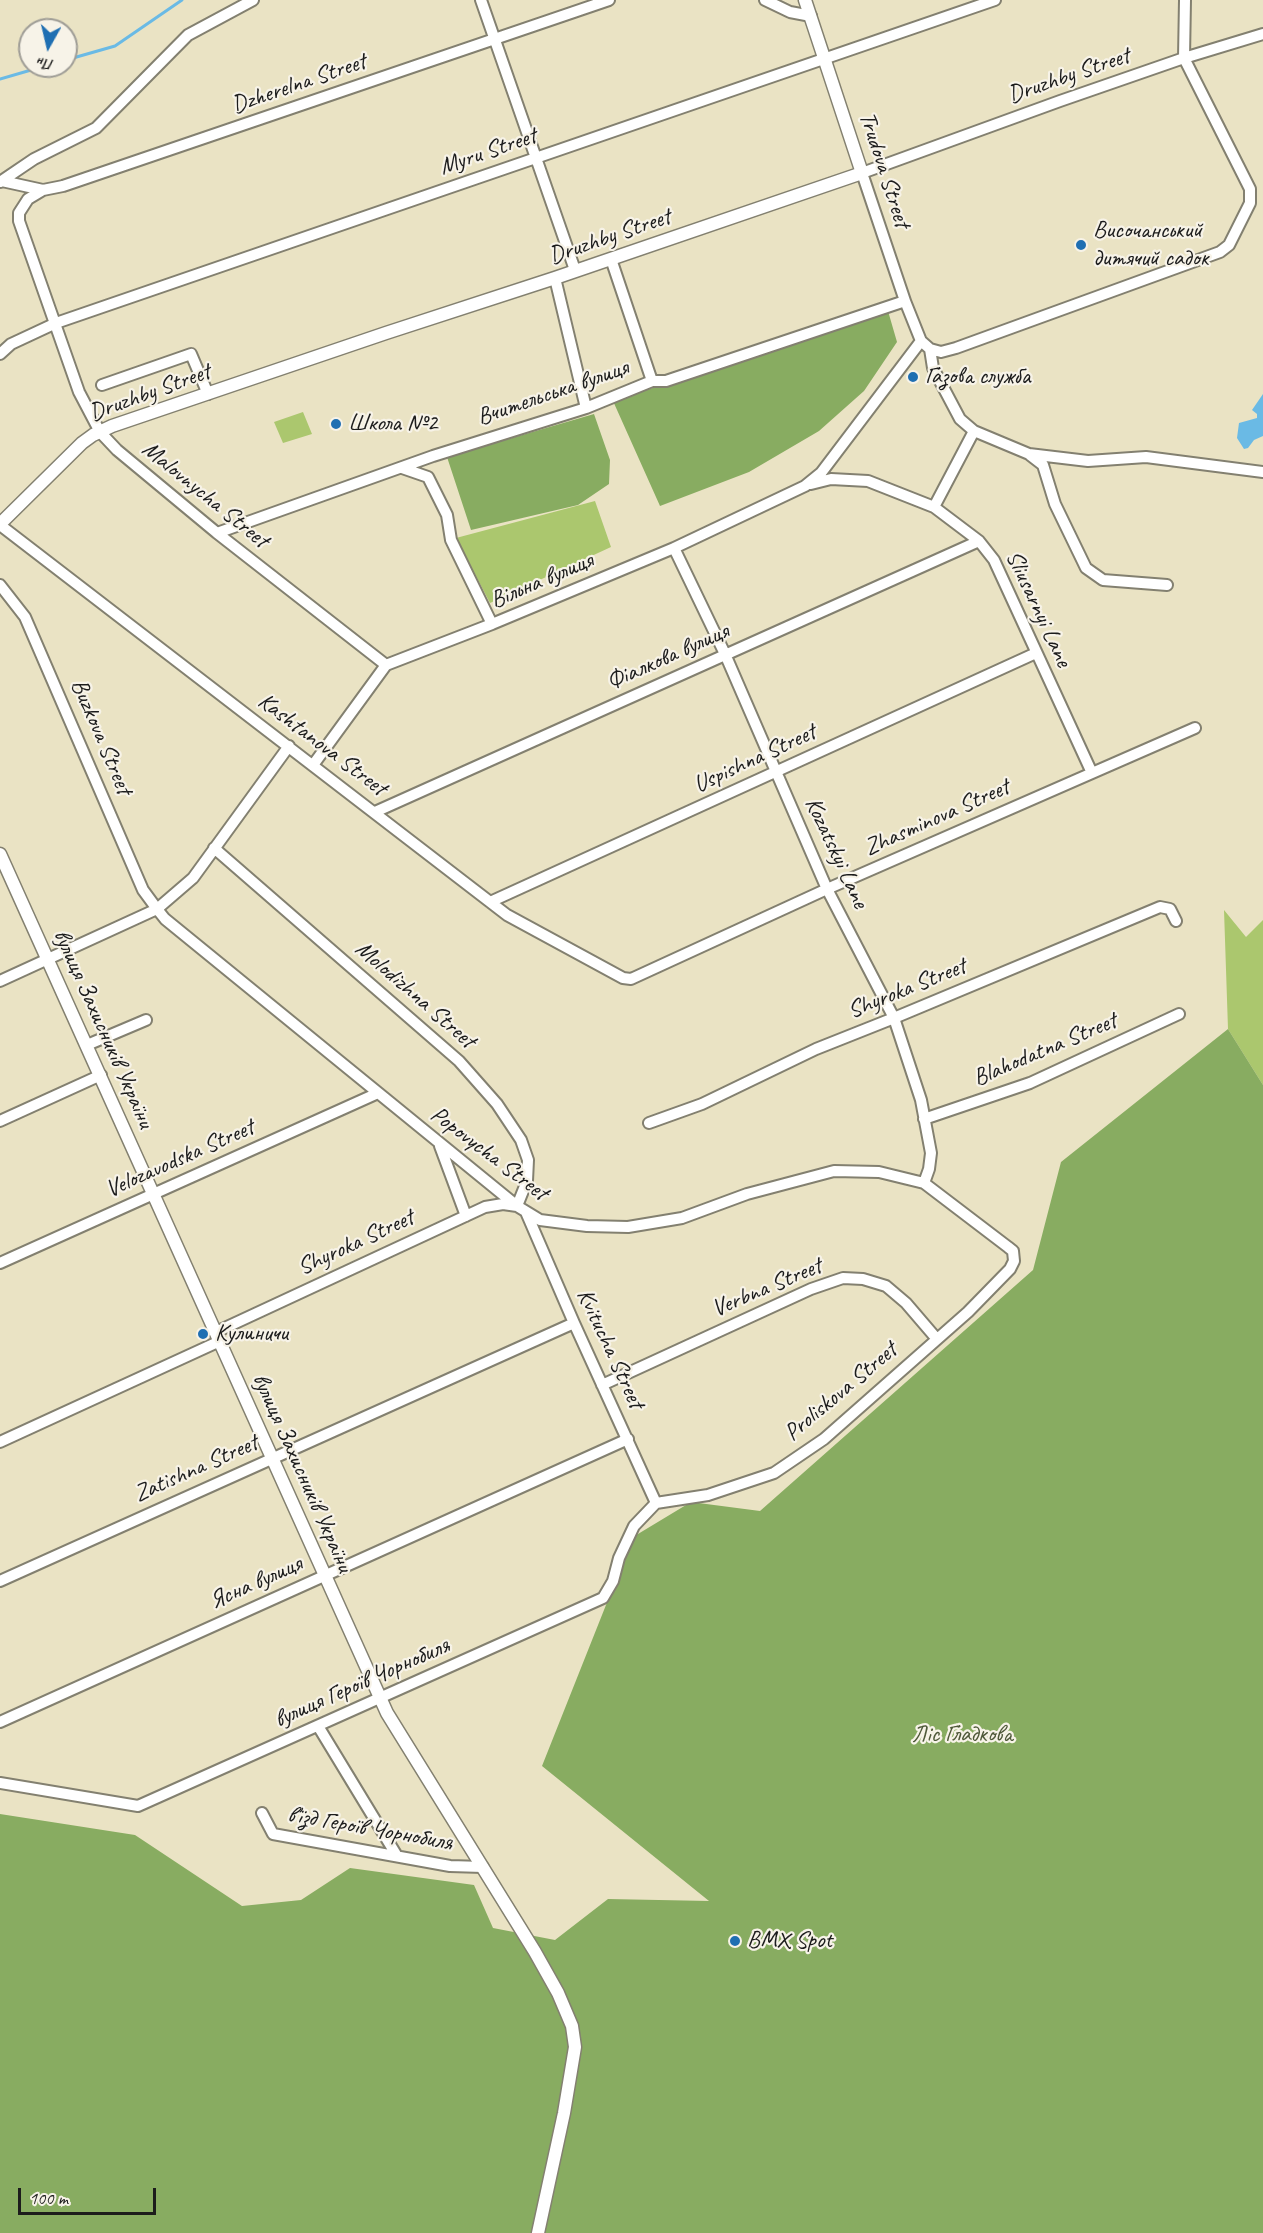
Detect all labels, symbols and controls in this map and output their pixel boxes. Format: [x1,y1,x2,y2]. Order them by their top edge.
north arrow [18,18,78,78]
street label: Druzhby Street [1004,42,1134,110]
street label: Dzherelna Street [228,48,370,120]
text: Пн [36,53,55,75]
street label: Trudova Street [852,108,916,232]
street label: Myru Street [436,122,540,182]
street label: Druzhby Street [545,203,675,271]
place label: Височанський дитячий садок [1093,217,1208,273]
marker: Височанський дитячий садок [1074,238,1088,252]
street label: Вчительська вулиця [473,354,633,432]
street label: Druzhby Street [86,358,214,428]
place label: Газова служба [925,363,1030,391]
marker: Газова служба [906,370,920,384]
place label: Школа №2 [348,410,437,438]
marker: Школа №2 [329,417,343,431]
street label: Malovnycha Street [136,435,274,555]
street label: Вільна вулиця [486,546,598,616]
street label: Sliusarnyi Lane [999,546,1077,672]
street label: Фіалкова вулиця [602,617,734,697]
street label: Buzkova Street [64,675,138,799]
street label: Kashtanova Street [252,687,392,803]
street label: Uspishna Street [689,718,821,800]
street label: Zhasminova Street [860,773,1014,863]
street label: Kozatskyi Lane [798,793,874,913]
street label: вулиця Захисників України [46,925,160,1133]
street label: Molodizhna Street [349,935,481,1055]
street label: Shyroka Street [844,952,970,1026]
street label: Blahodatna Street [969,1007,1121,1093]
street label: Popovycha Street [424,1100,554,1208]
street label: Velozavodska Street [101,1113,259,1205]
street label: Shyroka Street [293,1204,419,1282]
street label: Verbna Street [708,1252,826,1324]
street label: Kvitucha Street [570,1285,650,1413]
place label: Кулиничи [215,1320,288,1348]
marker: Кулиничи [196,1327,210,1341]
street label: Proliskova Street [779,1336,903,1448]
street label: вулиця Захисників України [245,1369,359,1577]
street label: Zatishna Street [129,1429,263,1509]
street label: Ясна вулиця [205,1550,307,1616]
street label: вулиця Героїв Чорнобиля [270,1631,454,1735]
park label: Ліс Гладкова [912,1721,1012,1749]
street label: в'їзд Героїв Чорнобиля [285,1800,455,1858]
place label: BMX Spot [747,1927,832,1955]
marker: BMX Spot [728,1934,742,1948]
scale bar [21,2176,159,2214]
text: 100 m [29,2187,68,2209]

